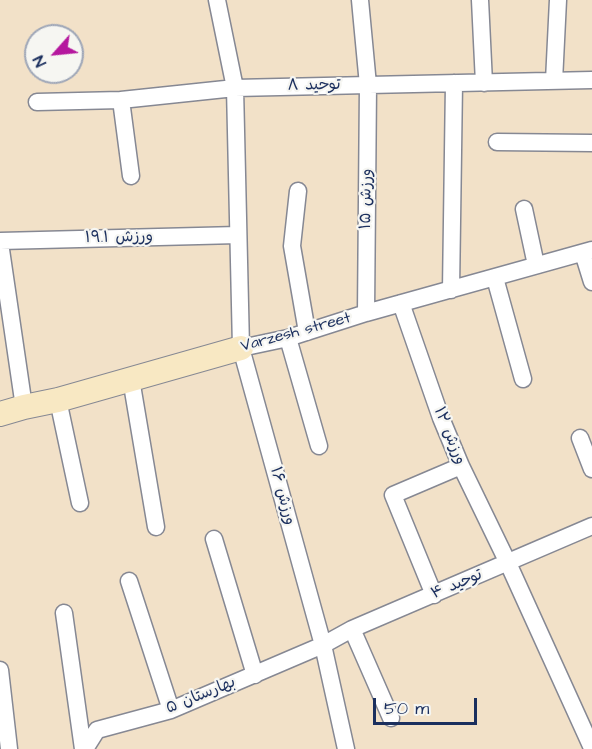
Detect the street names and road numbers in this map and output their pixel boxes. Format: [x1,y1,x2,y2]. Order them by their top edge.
street label: توحید ۸ [287,76,341,96]
street label: ورزش ۱۵ [357,168,377,230]
street label: ورزش ۱۹.۱ [85,228,153,248]
street label: Varzesh street [239,309,353,357]
street label: ورزش ۱۲ [429,404,469,468]
street label: ورزش ۱۶ [265,465,299,527]
street label: توحید ۴ [428,566,486,604]
street label: بهارستان ۵ [163,673,239,719]

